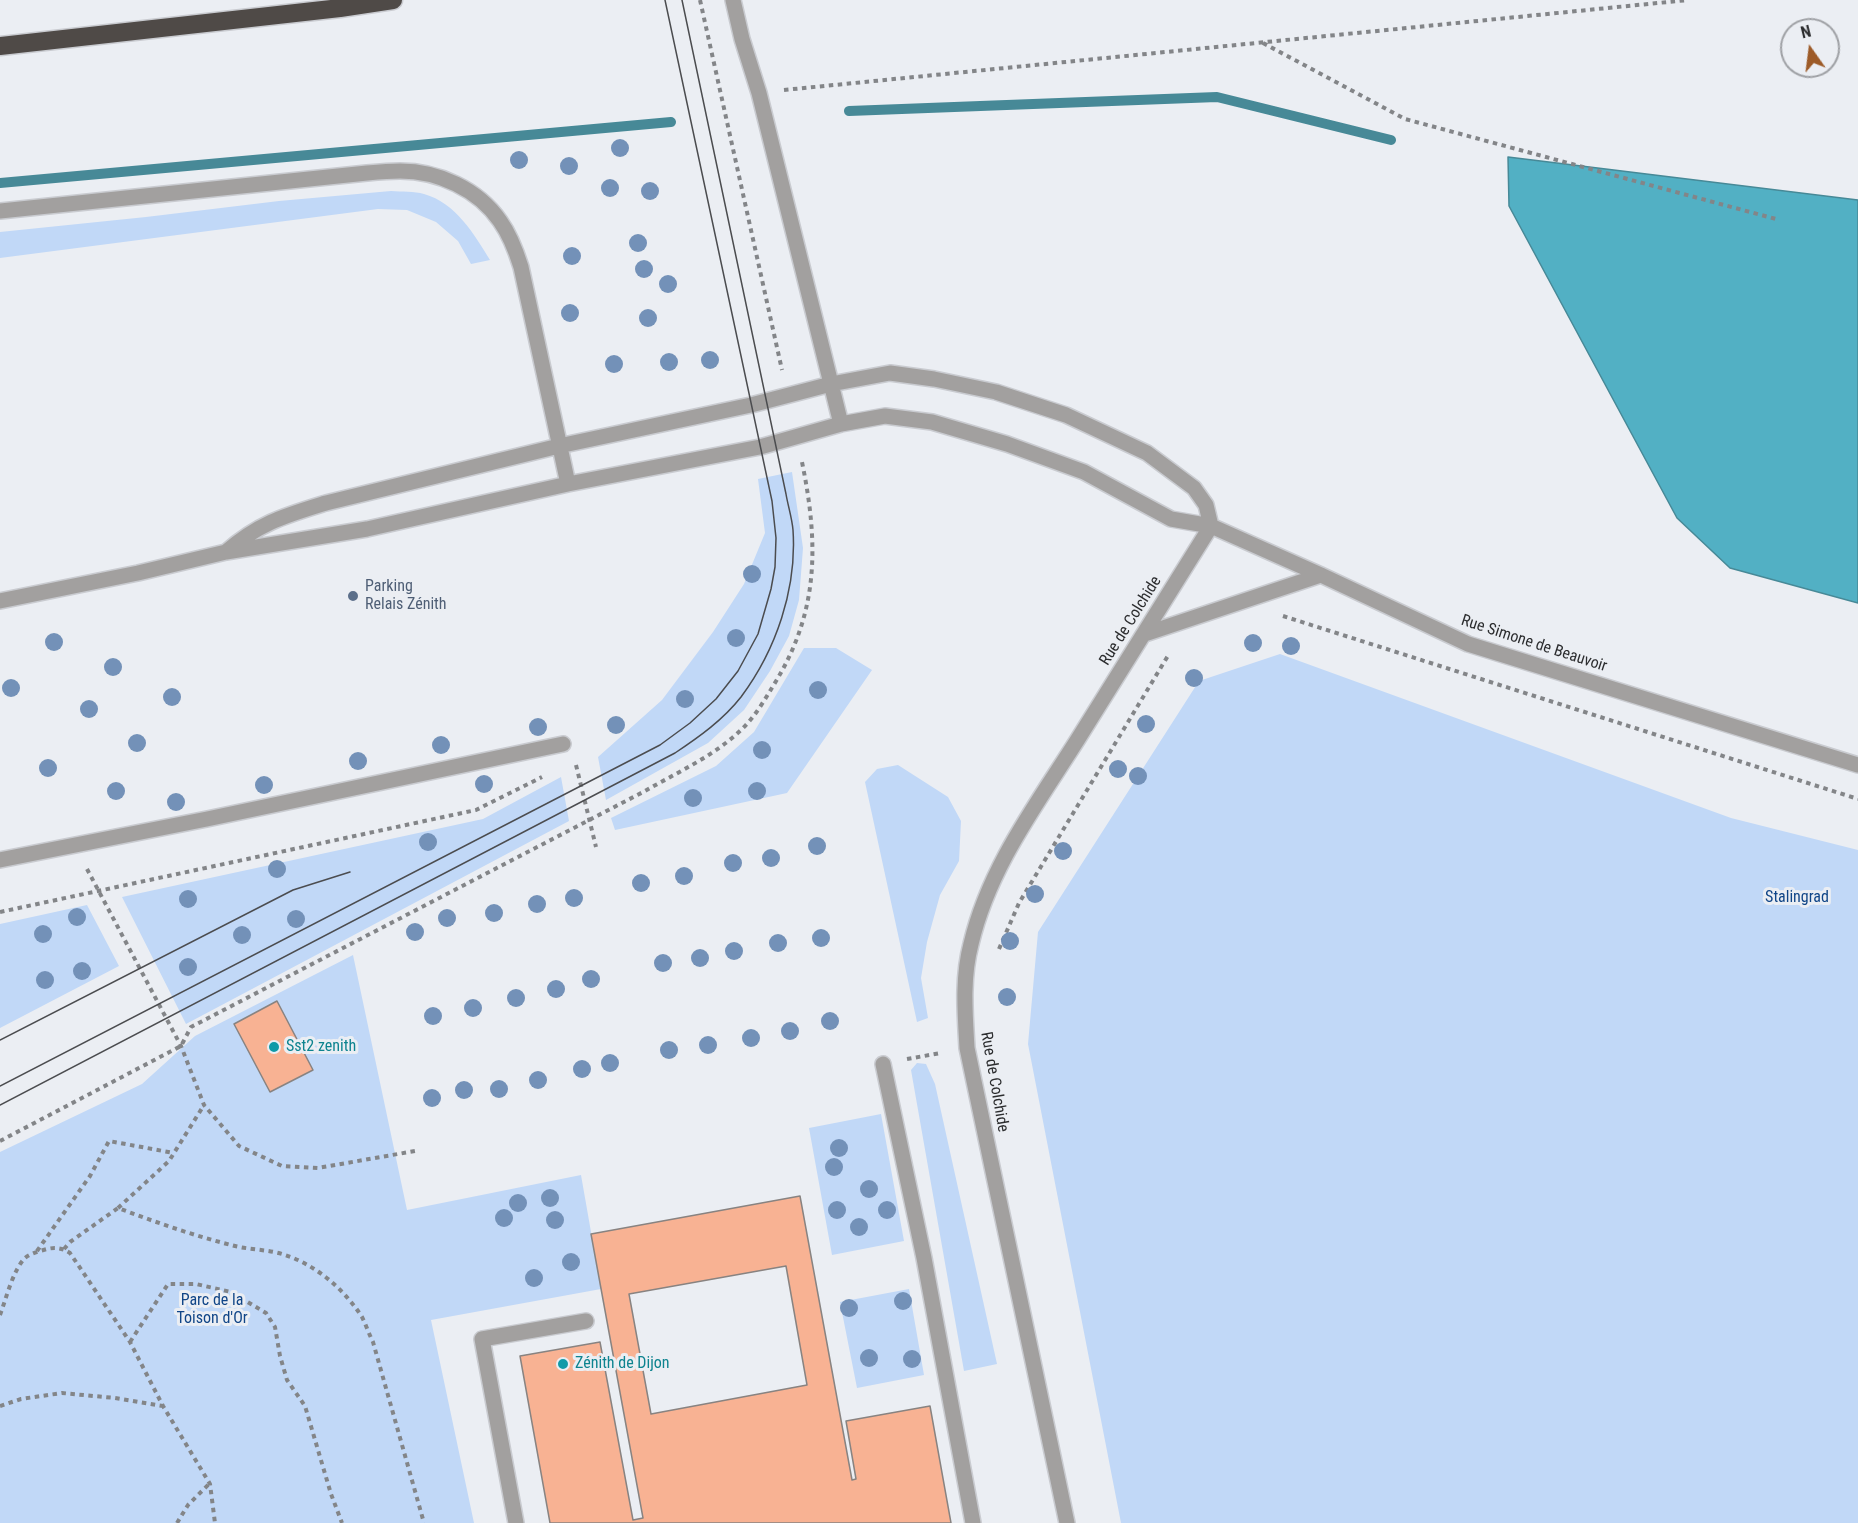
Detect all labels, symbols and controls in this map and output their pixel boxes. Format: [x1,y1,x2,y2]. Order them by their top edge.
north arrow [1780,18,1840,78]
text: N [1799,22,1813,42]
street label: Rue de Colchide [1096,573,1166,669]
place label: Parking Relais Zénith [365,577,447,615]
marker: Parking Relais Zénith [346,589,360,603]
street label: Rue Simone de Beauvoir [1459,611,1609,677]
park label: Stalingrad [1765,888,1829,908]
street label: Rue de Colchide [976,1030,1012,1134]
place label: Sst2 zenith [286,1037,356,1057]
marker: Sst2 zenith [267,1040,281,1054]
park label: Parc de la Toison d'Or [176,1291,248,1329]
place label: Zénith de Dijon [575,1354,670,1374]
marker: Zénith de Dijon [556,1357,570,1371]

